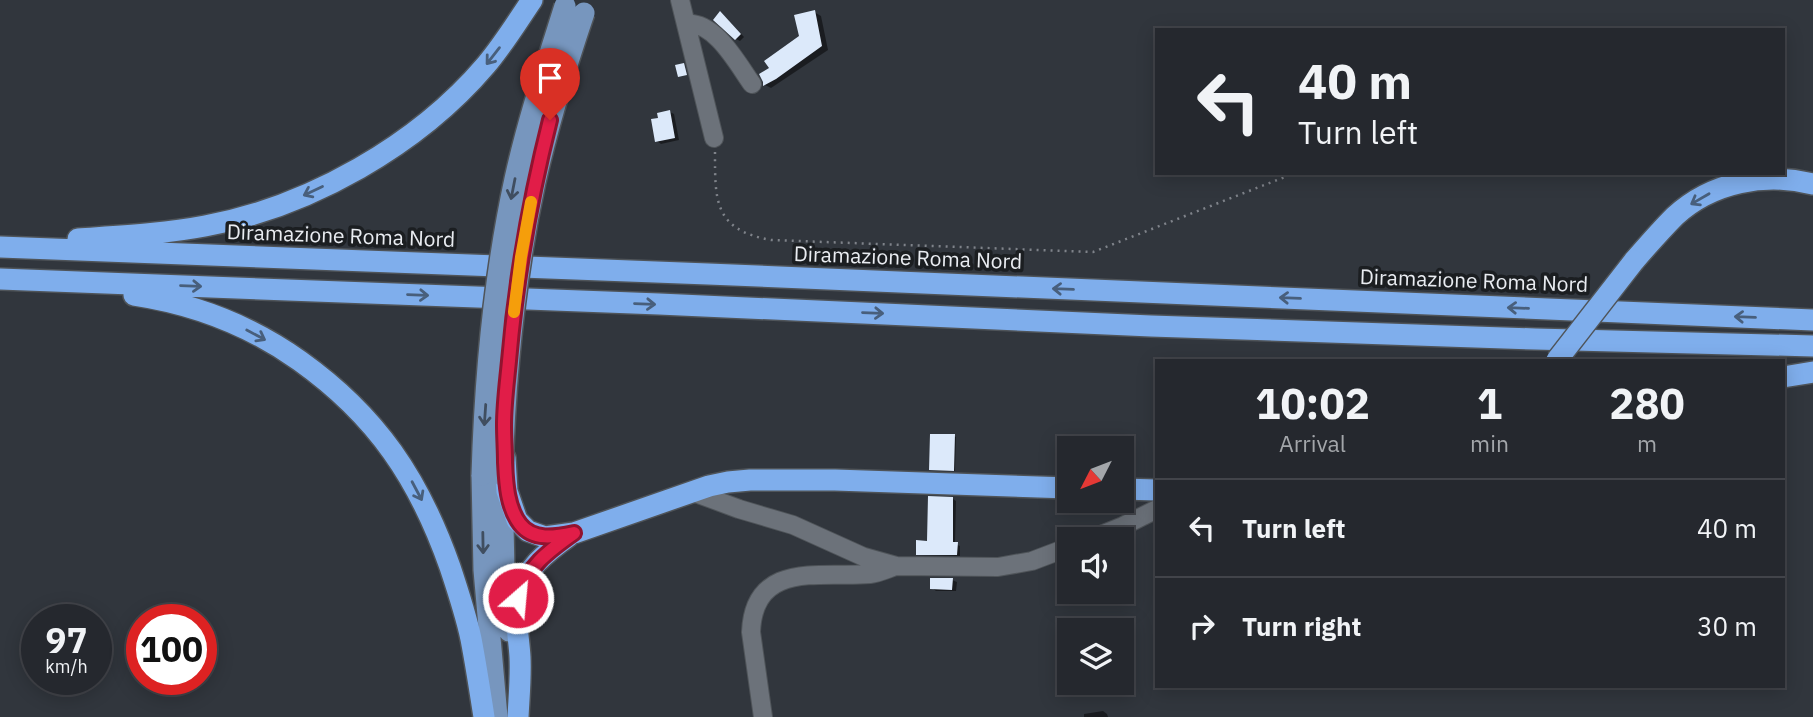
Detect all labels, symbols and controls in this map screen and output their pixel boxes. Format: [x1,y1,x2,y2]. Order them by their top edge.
one-way arrow [485,46,500,64]
pin [520,48,580,120]
text: 40 m [1298,49,1412,112]
icon: left [1183,56,1274,147]
icon: arrive [531,59,569,97]
text: Turn left [1298,111,1418,153]
one-way arrow [506,177,520,200]
one-way arrow [302,185,324,198]
one-way arrow [1690,192,1710,206]
street label: Diramazione Roma Nord [226,217,456,253]
street label: Diramazione Roma Nord [793,239,1023,275]
street label: Diramazione Roma Nord [1359,262,1589,298]
one-way arrow [179,280,202,293]
one-way arrow [1052,283,1075,296]
one-way arrow [406,288,429,302]
one-way arrow [1279,292,1302,305]
one-way arrow [634,297,657,310]
one-way arrow [1506,301,1529,314]
one-way arrow [861,307,884,320]
one-way arrow [1734,310,1757,323]
one-way arrow [246,328,266,342]
text: 10:02 [1255,376,1370,431]
text: 1 [1477,376,1502,431]
text: 280 [1609,376,1685,431]
one-way arrow [478,403,491,425]
text: Arrival [1279,428,1346,458]
text: min [1470,428,1509,458]
text: m [1637,428,1657,458]
north arrow [1057,436,1134,513]
map controls [1057,436,1134,695]
one-way arrow [410,480,424,500]
icon: left [1183,509,1221,547]
text: Turn left [1242,511,1345,545]
text: 40 m [1697,511,1757,545]
button: sound [1057,527,1134,604]
one-way arrow [476,531,490,554]
position arrow [481,561,555,635]
speed limit sign: 100 [126,604,217,695]
icon: right [1183,607,1221,645]
text: Turn right [1242,609,1361,643]
text: 30 m [1697,609,1757,643]
text: 97 [45,617,88,663]
button: layers [1057,618,1134,695]
text: km/h [45,655,88,678]

